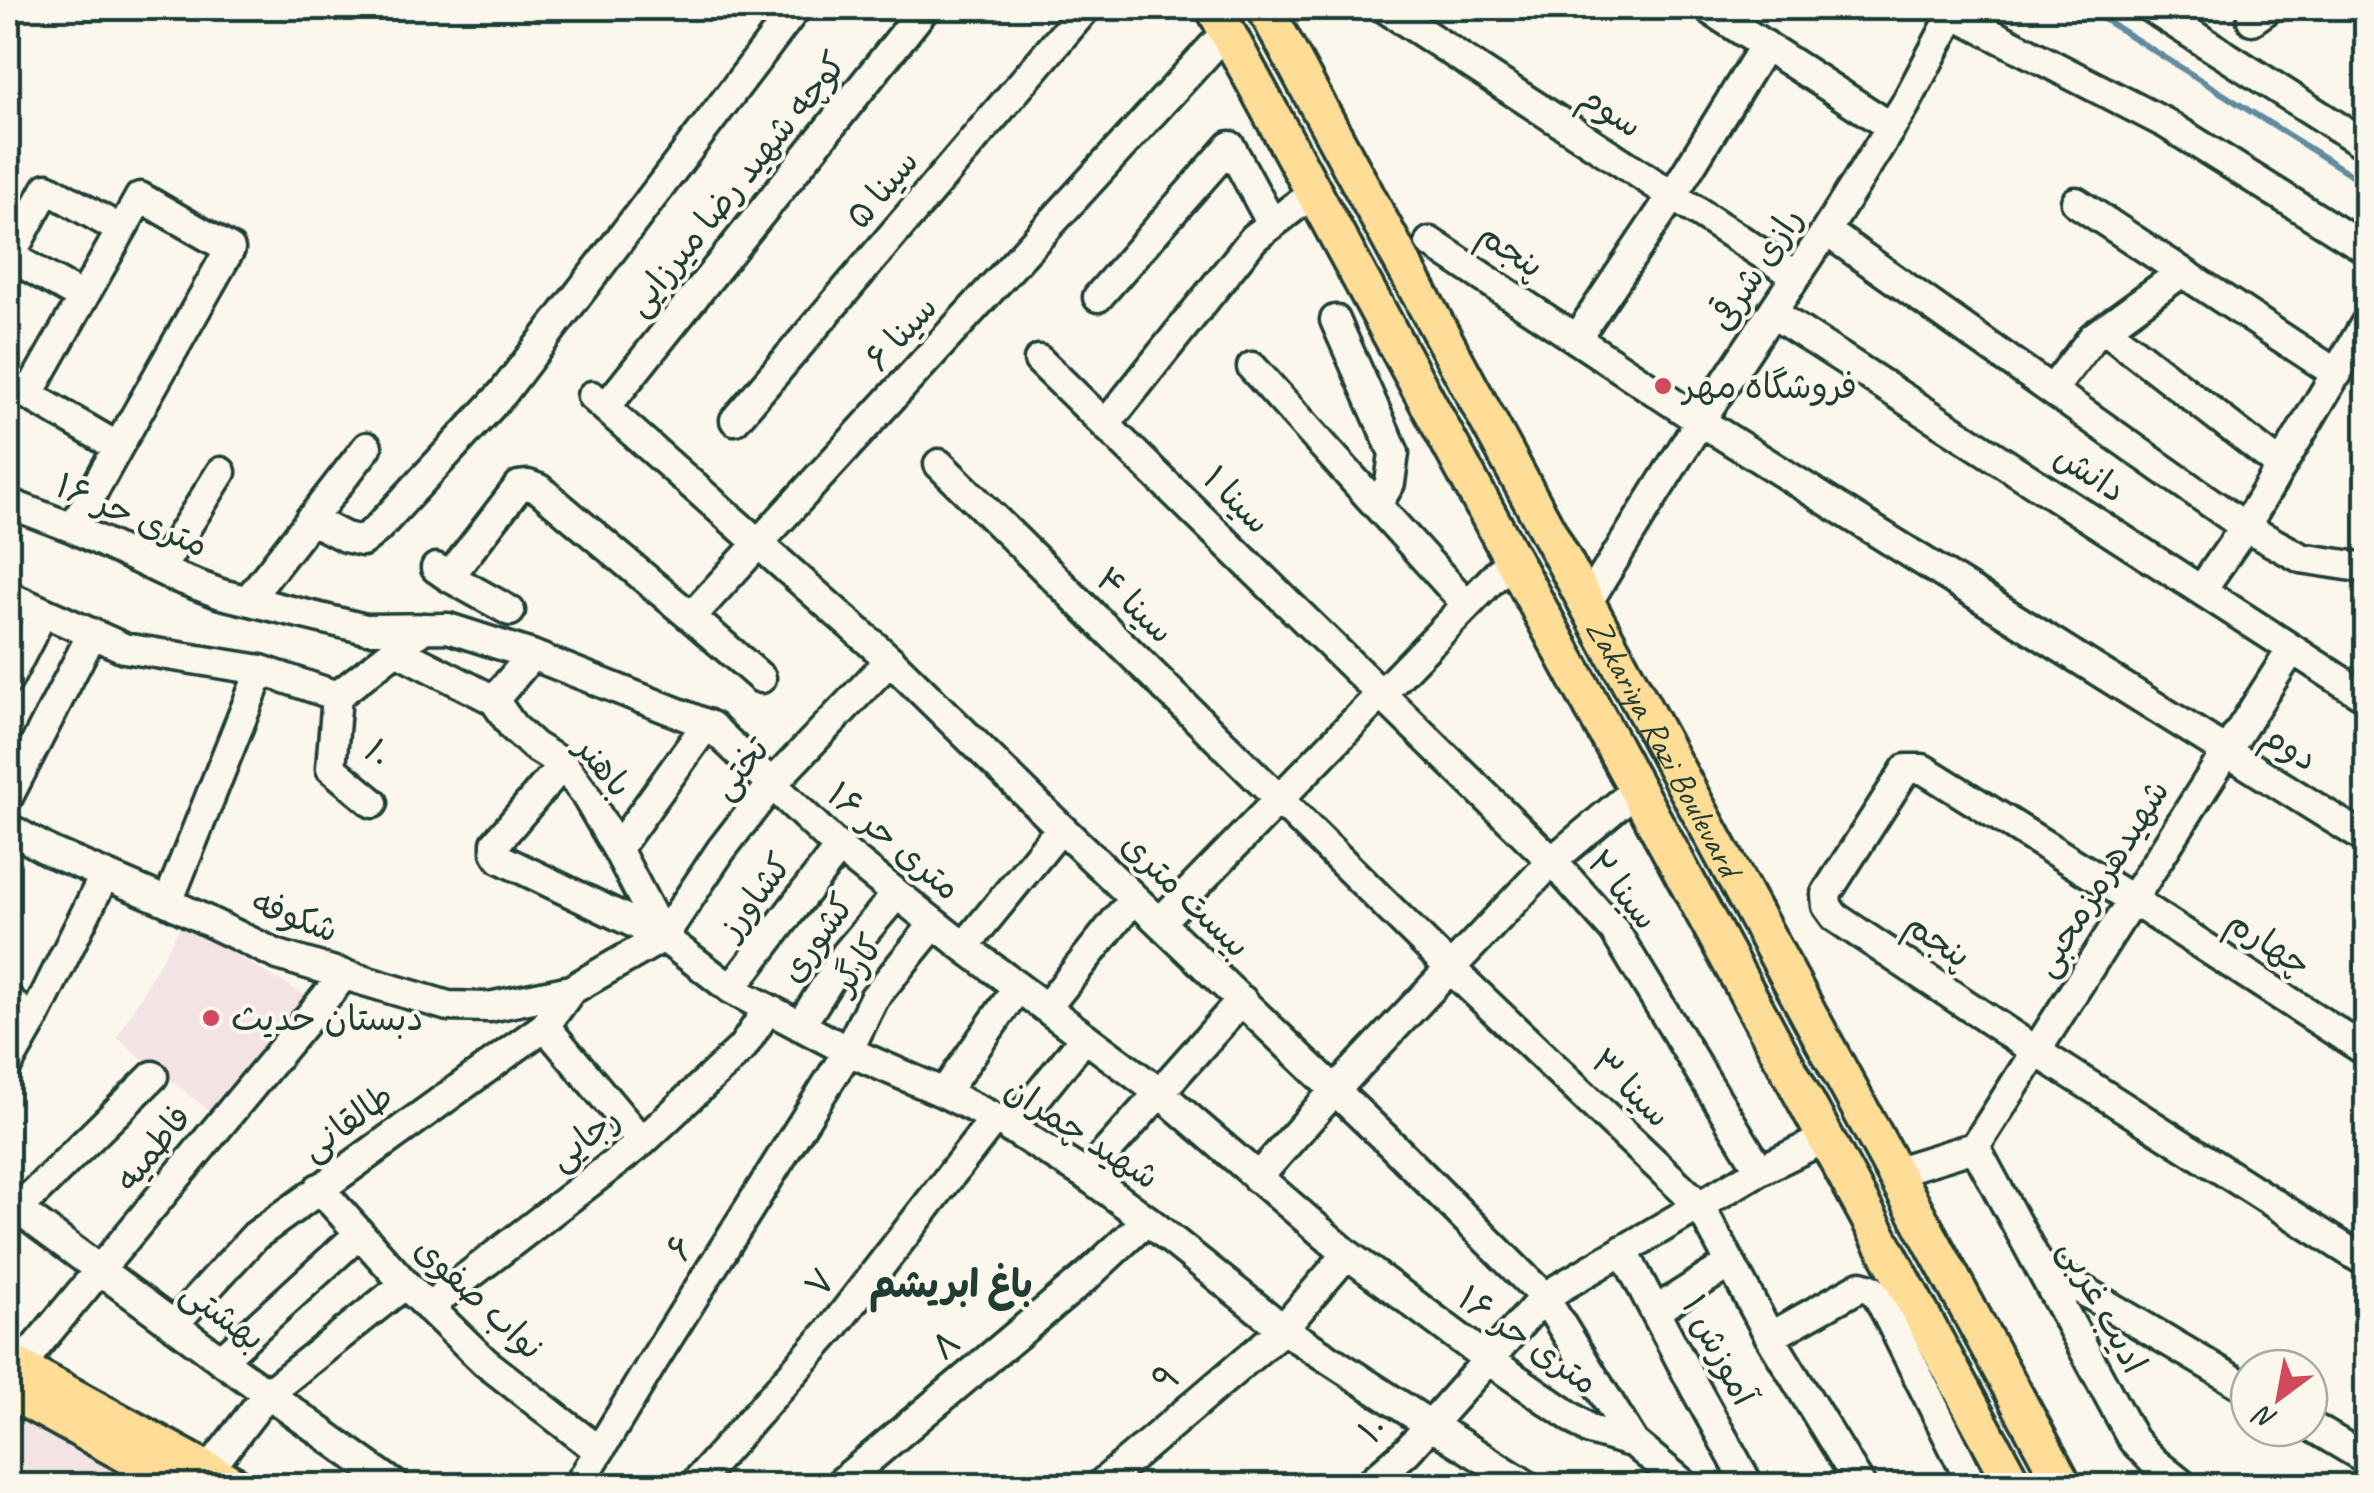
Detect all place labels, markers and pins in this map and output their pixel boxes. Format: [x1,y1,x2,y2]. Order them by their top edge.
place label: فروشگاه مهر [1680,364,1857,409]
marker: فروشگاه مهر [1652,375,1674,397]
place label: دبستان حدیث [231,996,423,1041]
marker: دبستان حدیث [200,1007,222,1029]

